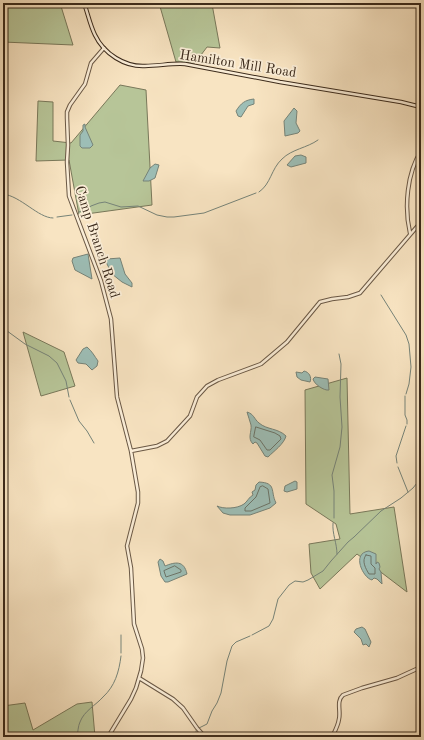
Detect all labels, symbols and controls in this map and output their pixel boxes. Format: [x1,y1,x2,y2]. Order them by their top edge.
street label: Hamilton Mill Road [179,48,297,80]
street label: Camp Branch Road [72,184,122,300]

